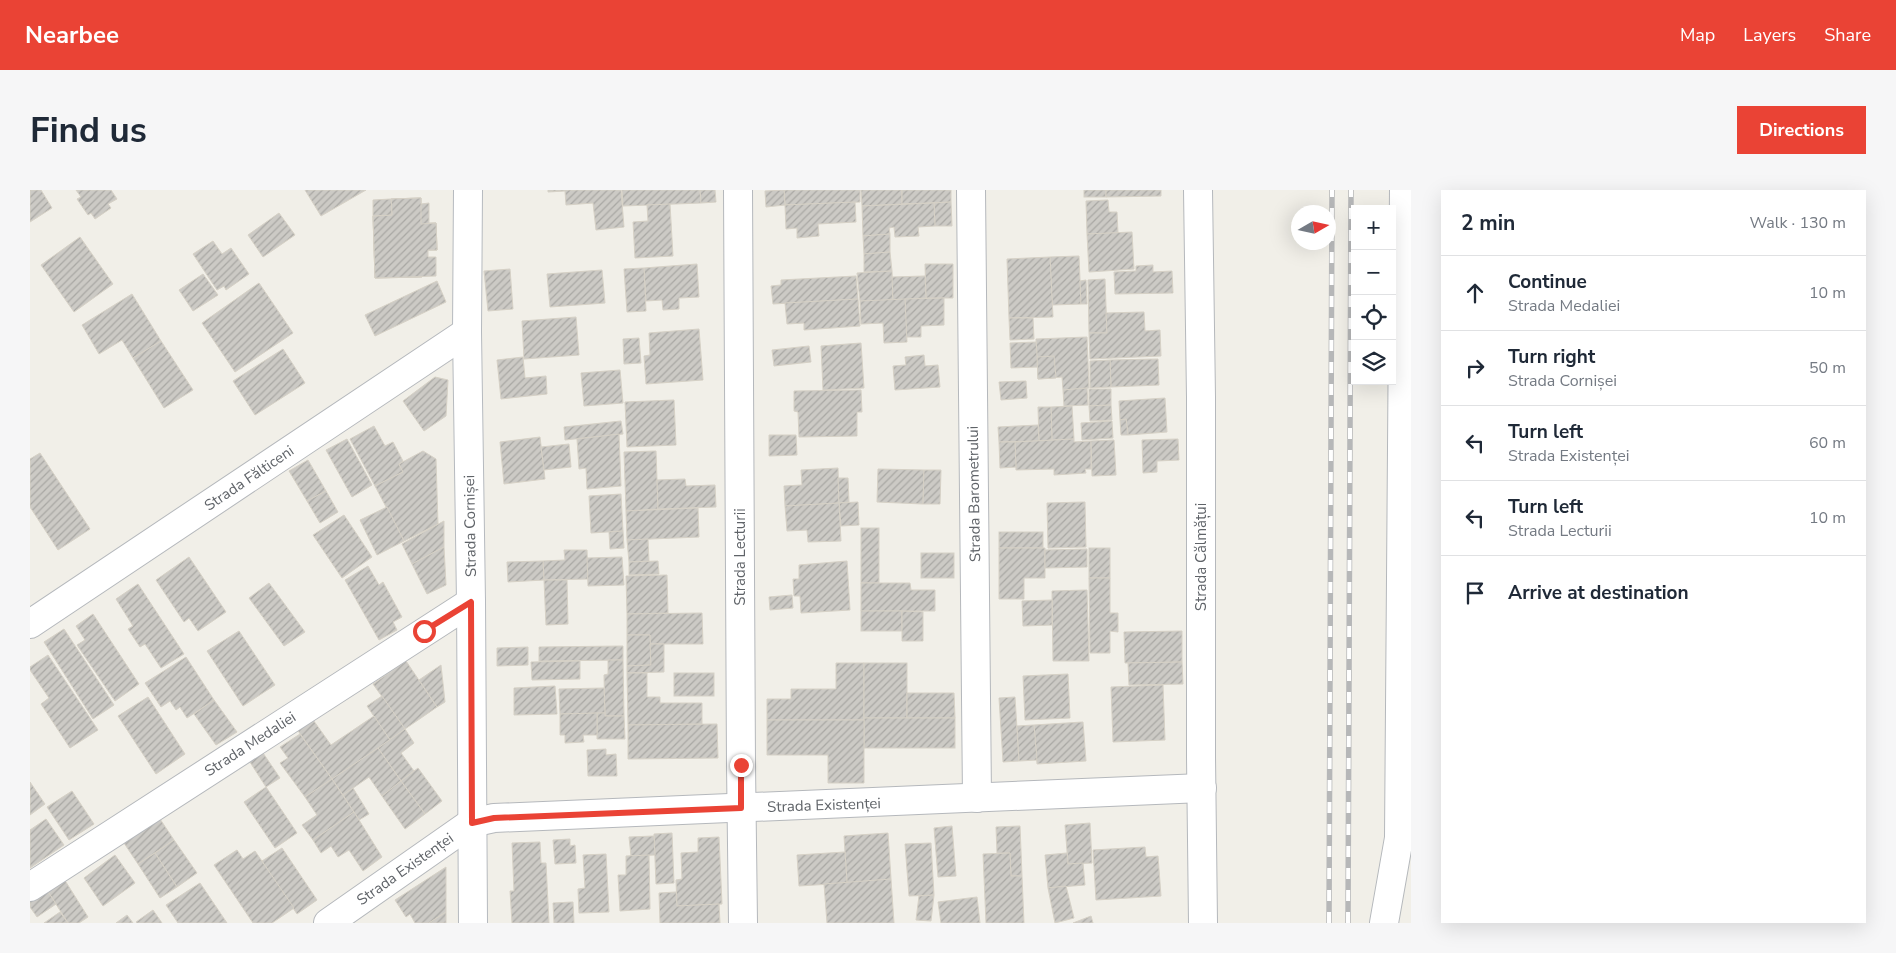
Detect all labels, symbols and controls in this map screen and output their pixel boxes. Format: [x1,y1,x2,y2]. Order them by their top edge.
text: Nearbee [25,19,119,51]
text: Map [1680,23,1715,47]
text: Layers [1743,23,1796,47]
text: Share [1824,23,1871,47]
button: Directions [1737,106,1866,154]
text: Find us [30,107,147,154]
north arrow [1291,205,1336,250]
map controls [1351,205,1396,385]
button: + [1351,205,1396,250]
text: 2 min [1461,209,1515,237]
text: Walk · 130 m [1750,212,1846,234]
button: − [1351,250,1396,295]
text: Continue [1508,269,1587,295]
icon: ahead [1461,279,1489,307]
text: 10 m [1809,282,1846,304]
button: locate [1351,295,1396,340]
text: Strada Medaliei [1508,295,1620,317]
button: layers [1351,340,1396,385]
text: Turn right [1508,344,1595,370]
icon: right [1461,354,1489,382]
text: 50 m [1809,357,1846,379]
text: Strada Cornișei [1508,370,1617,392]
text: Turn left [1508,419,1583,445]
street label: Strada Barometrului [963,426,985,562]
icon: left [1461,429,1489,457]
text: 60 m [1809,432,1846,454]
street label: Strada Fălticeni [200,441,298,515]
text: Strada Existenței [1508,445,1629,467]
street label: Strada Cornișei [459,475,481,577]
text: Turn left [1508,494,1583,520]
street label: Strada Călmățui [1191,503,1211,611]
icon: left [1461,504,1489,532]
text: 10 m [1809,507,1846,529]
street label: Strada Lecturii [730,508,750,606]
text: Strada Lecturii [1508,520,1612,542]
icon: arrive [1461,579,1489,607]
text: Arrive at destination [1508,580,1689,606]
route start [413,620,436,643]
street label: Strada Medaliei [200,707,300,781]
route end [730,754,753,777]
street label: Strada Existenței [767,793,881,817]
street label: Strada Existenței [353,828,457,910]

